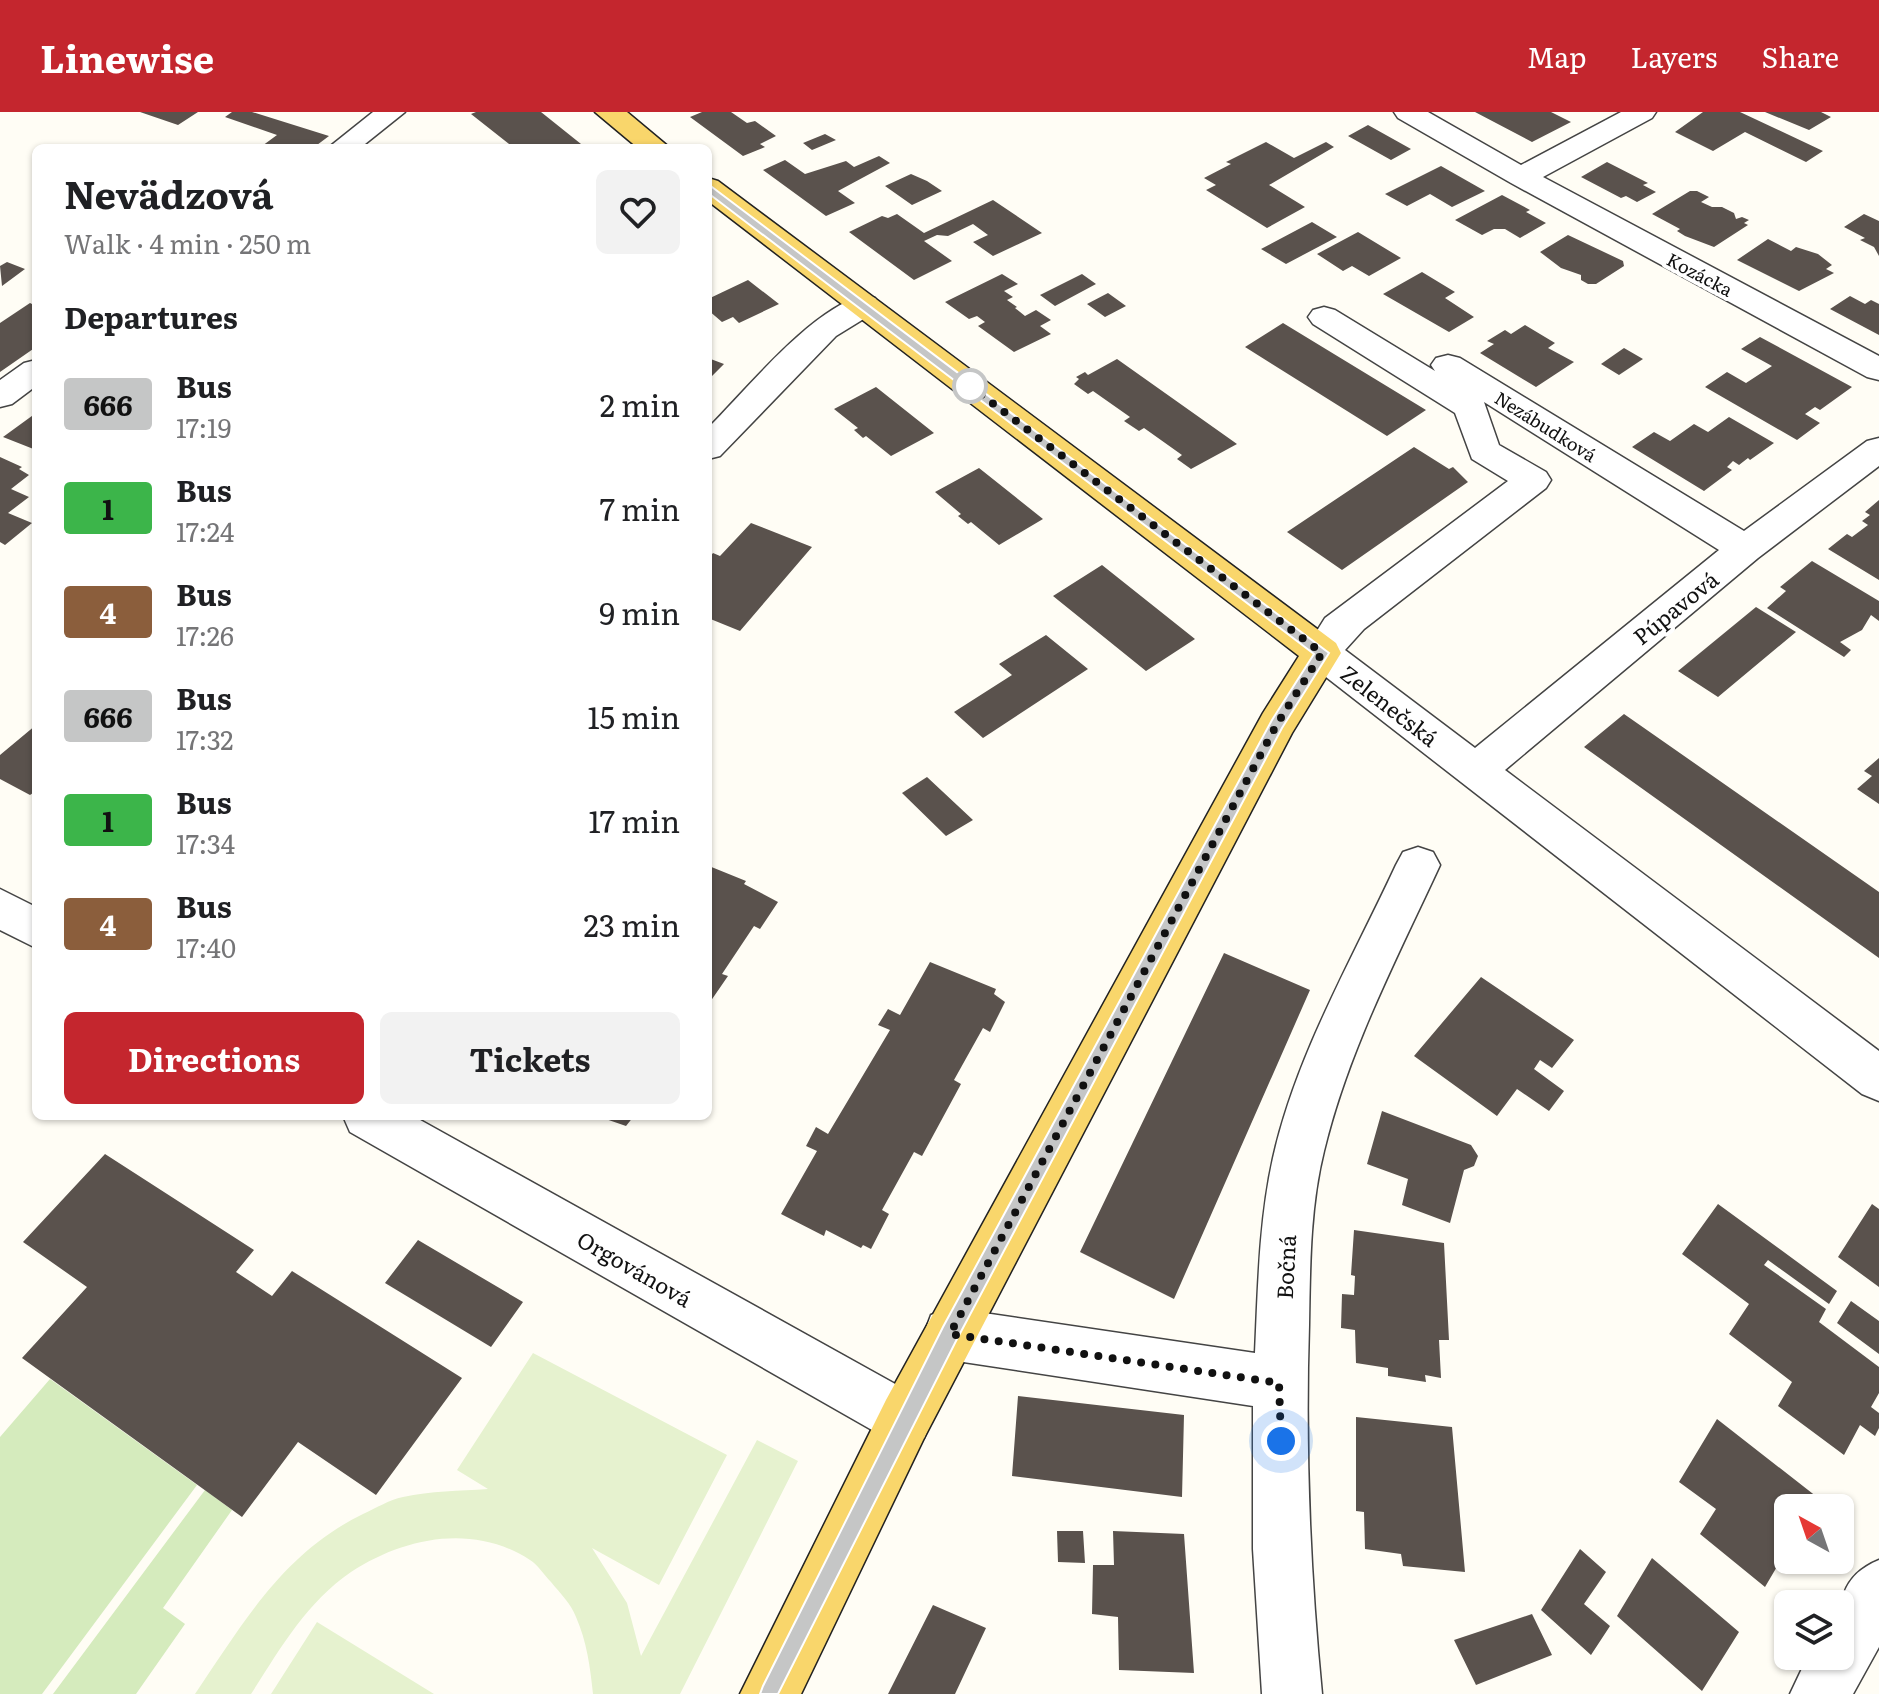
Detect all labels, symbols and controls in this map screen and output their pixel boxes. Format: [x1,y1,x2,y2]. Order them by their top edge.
text: Linewise [40,28,214,85]
text: Map [1527,35,1586,77]
text: Layers [1630,35,1717,77]
text: Share [1761,35,1839,77]
text: Nevädzová [64,164,273,221]
button: heart [596,170,680,254]
text: Walk · 4 min · 250 m [64,223,311,262]
street label: Kozácka [1662,245,1738,303]
text: Departures [64,294,238,338]
text: Bus [176,363,232,407]
unlabelled marker [953,369,987,403]
text: 2 min [600,382,680,426]
text: 666 [83,383,133,425]
street label: Nezábudková [1490,384,1602,468]
text: 17:19 [176,407,231,446]
text: Bus [176,467,232,511]
text: 7 min [600,486,680,530]
text: 1 [102,487,114,529]
text: 17:24 [176,511,234,550]
street label: Púpavová [1625,562,1725,652]
text: Bus [176,571,232,615]
text: 9 min [599,590,680,634]
text: 4 [100,591,116,633]
text: 17:26 [176,615,234,654]
street label: Zelenečská [1334,656,1446,754]
text: Bus [176,675,232,719]
text: 15 min [588,694,680,738]
text: 666 [83,695,133,737]
text: 17:32 [176,719,233,758]
text: Bus [176,779,232,823]
text: 17 min [589,798,680,842]
text: 1 [102,799,114,841]
text: 17:34 [176,823,235,862]
text: Bus [176,883,232,927]
text: 23 min [584,902,680,946]
text: 4 [100,903,116,945]
text: 17:40 [176,927,236,966]
button: Directions [64,1012,364,1104]
button: Tickets [380,1012,680,1104]
street label: Orgovánová [572,1222,699,1314]
street label: Bočná [1267,1234,1303,1300]
your location [1261,1421,1301,1461]
north arrow [1774,1494,1854,1574]
map controls [1774,1494,1854,1670]
button: layers [1774,1590,1854,1670]

